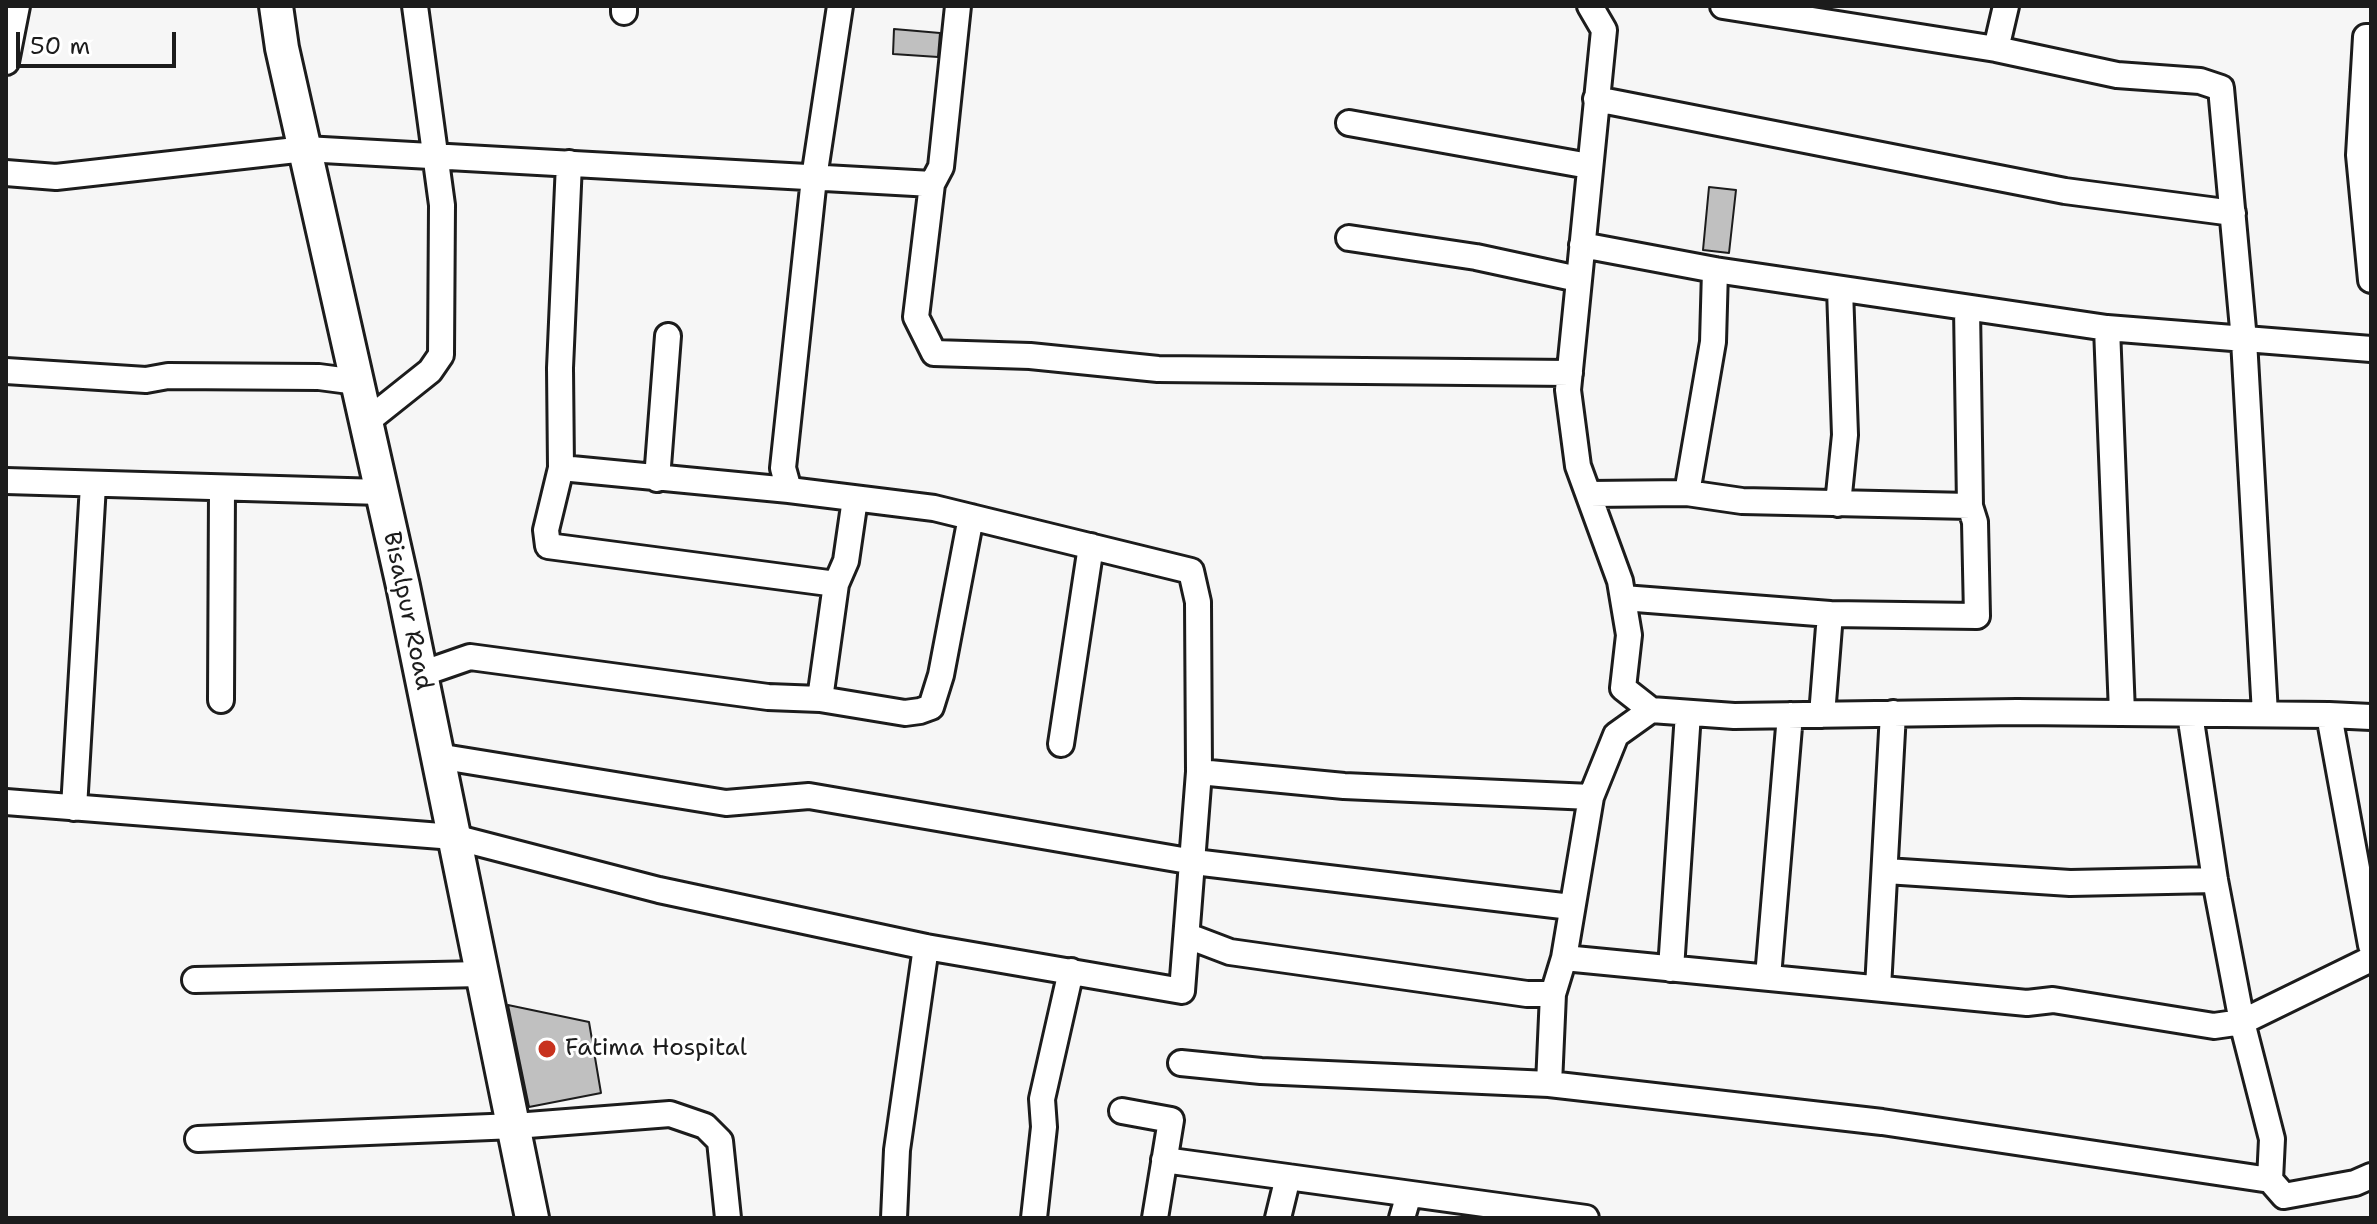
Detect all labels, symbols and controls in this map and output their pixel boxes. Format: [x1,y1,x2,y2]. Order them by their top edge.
scale bar [20,16,180,66]
text: 50 m [30,30,90,62]
street label: Bisalpur Road [376,529,438,693]
place label: Fatima Hospital [565,1035,747,1063]
marker: Fatima Hospital [536,1038,558,1060]

